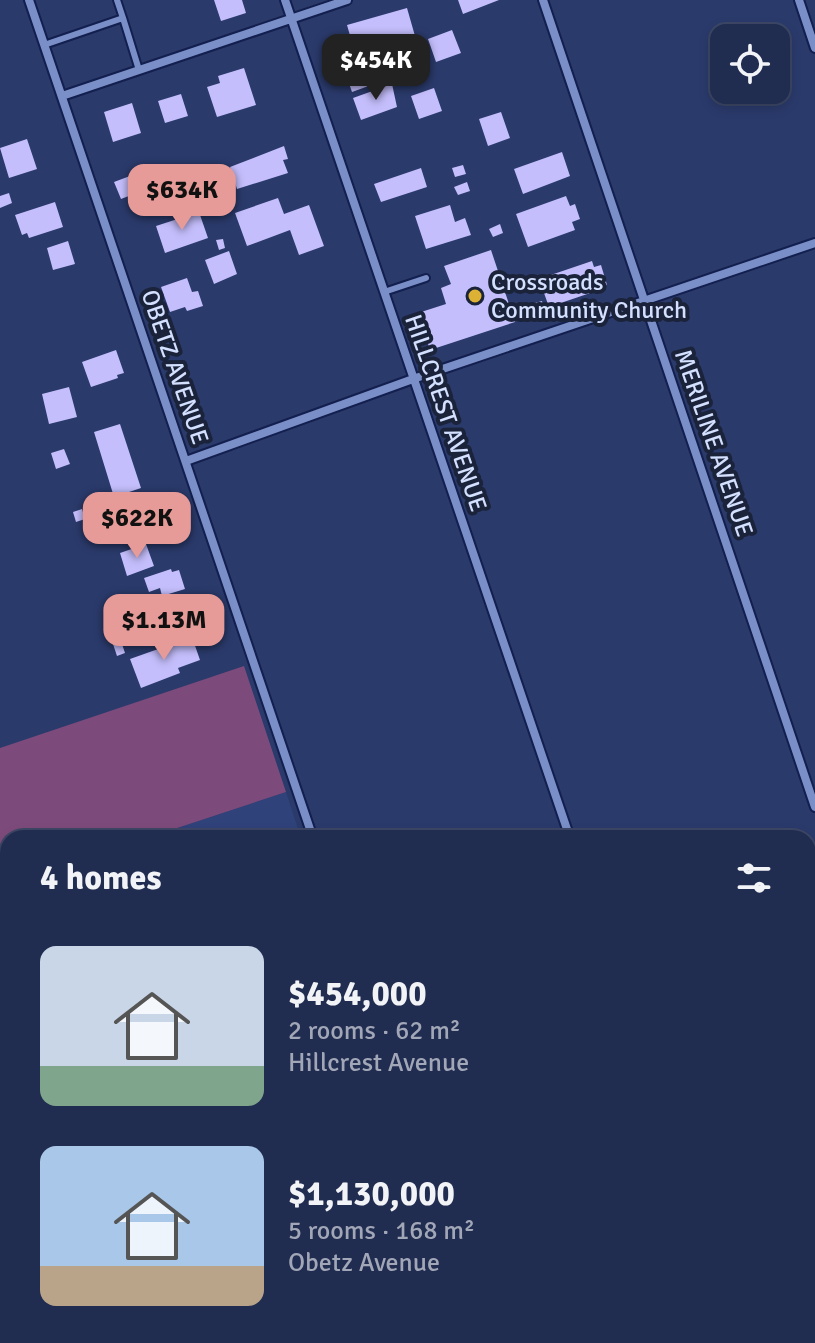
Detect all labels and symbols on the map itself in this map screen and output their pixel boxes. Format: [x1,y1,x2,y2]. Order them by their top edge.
pin: $454K [320,34,432,102]
pin: $634K [126,164,238,232]
place label: Crossroads Community Church [491,267,687,325]
street label: OBETZ AVENUE [135,286,215,448]
marker: Crossroads Community Church [466,287,484,305]
street label: HILLCREST AVENUE [398,311,494,515]
street label: MERILINE AVENUE [668,346,760,540]
pin: $622K [81,492,193,560]
pin: $1.13M [99,594,229,662]

